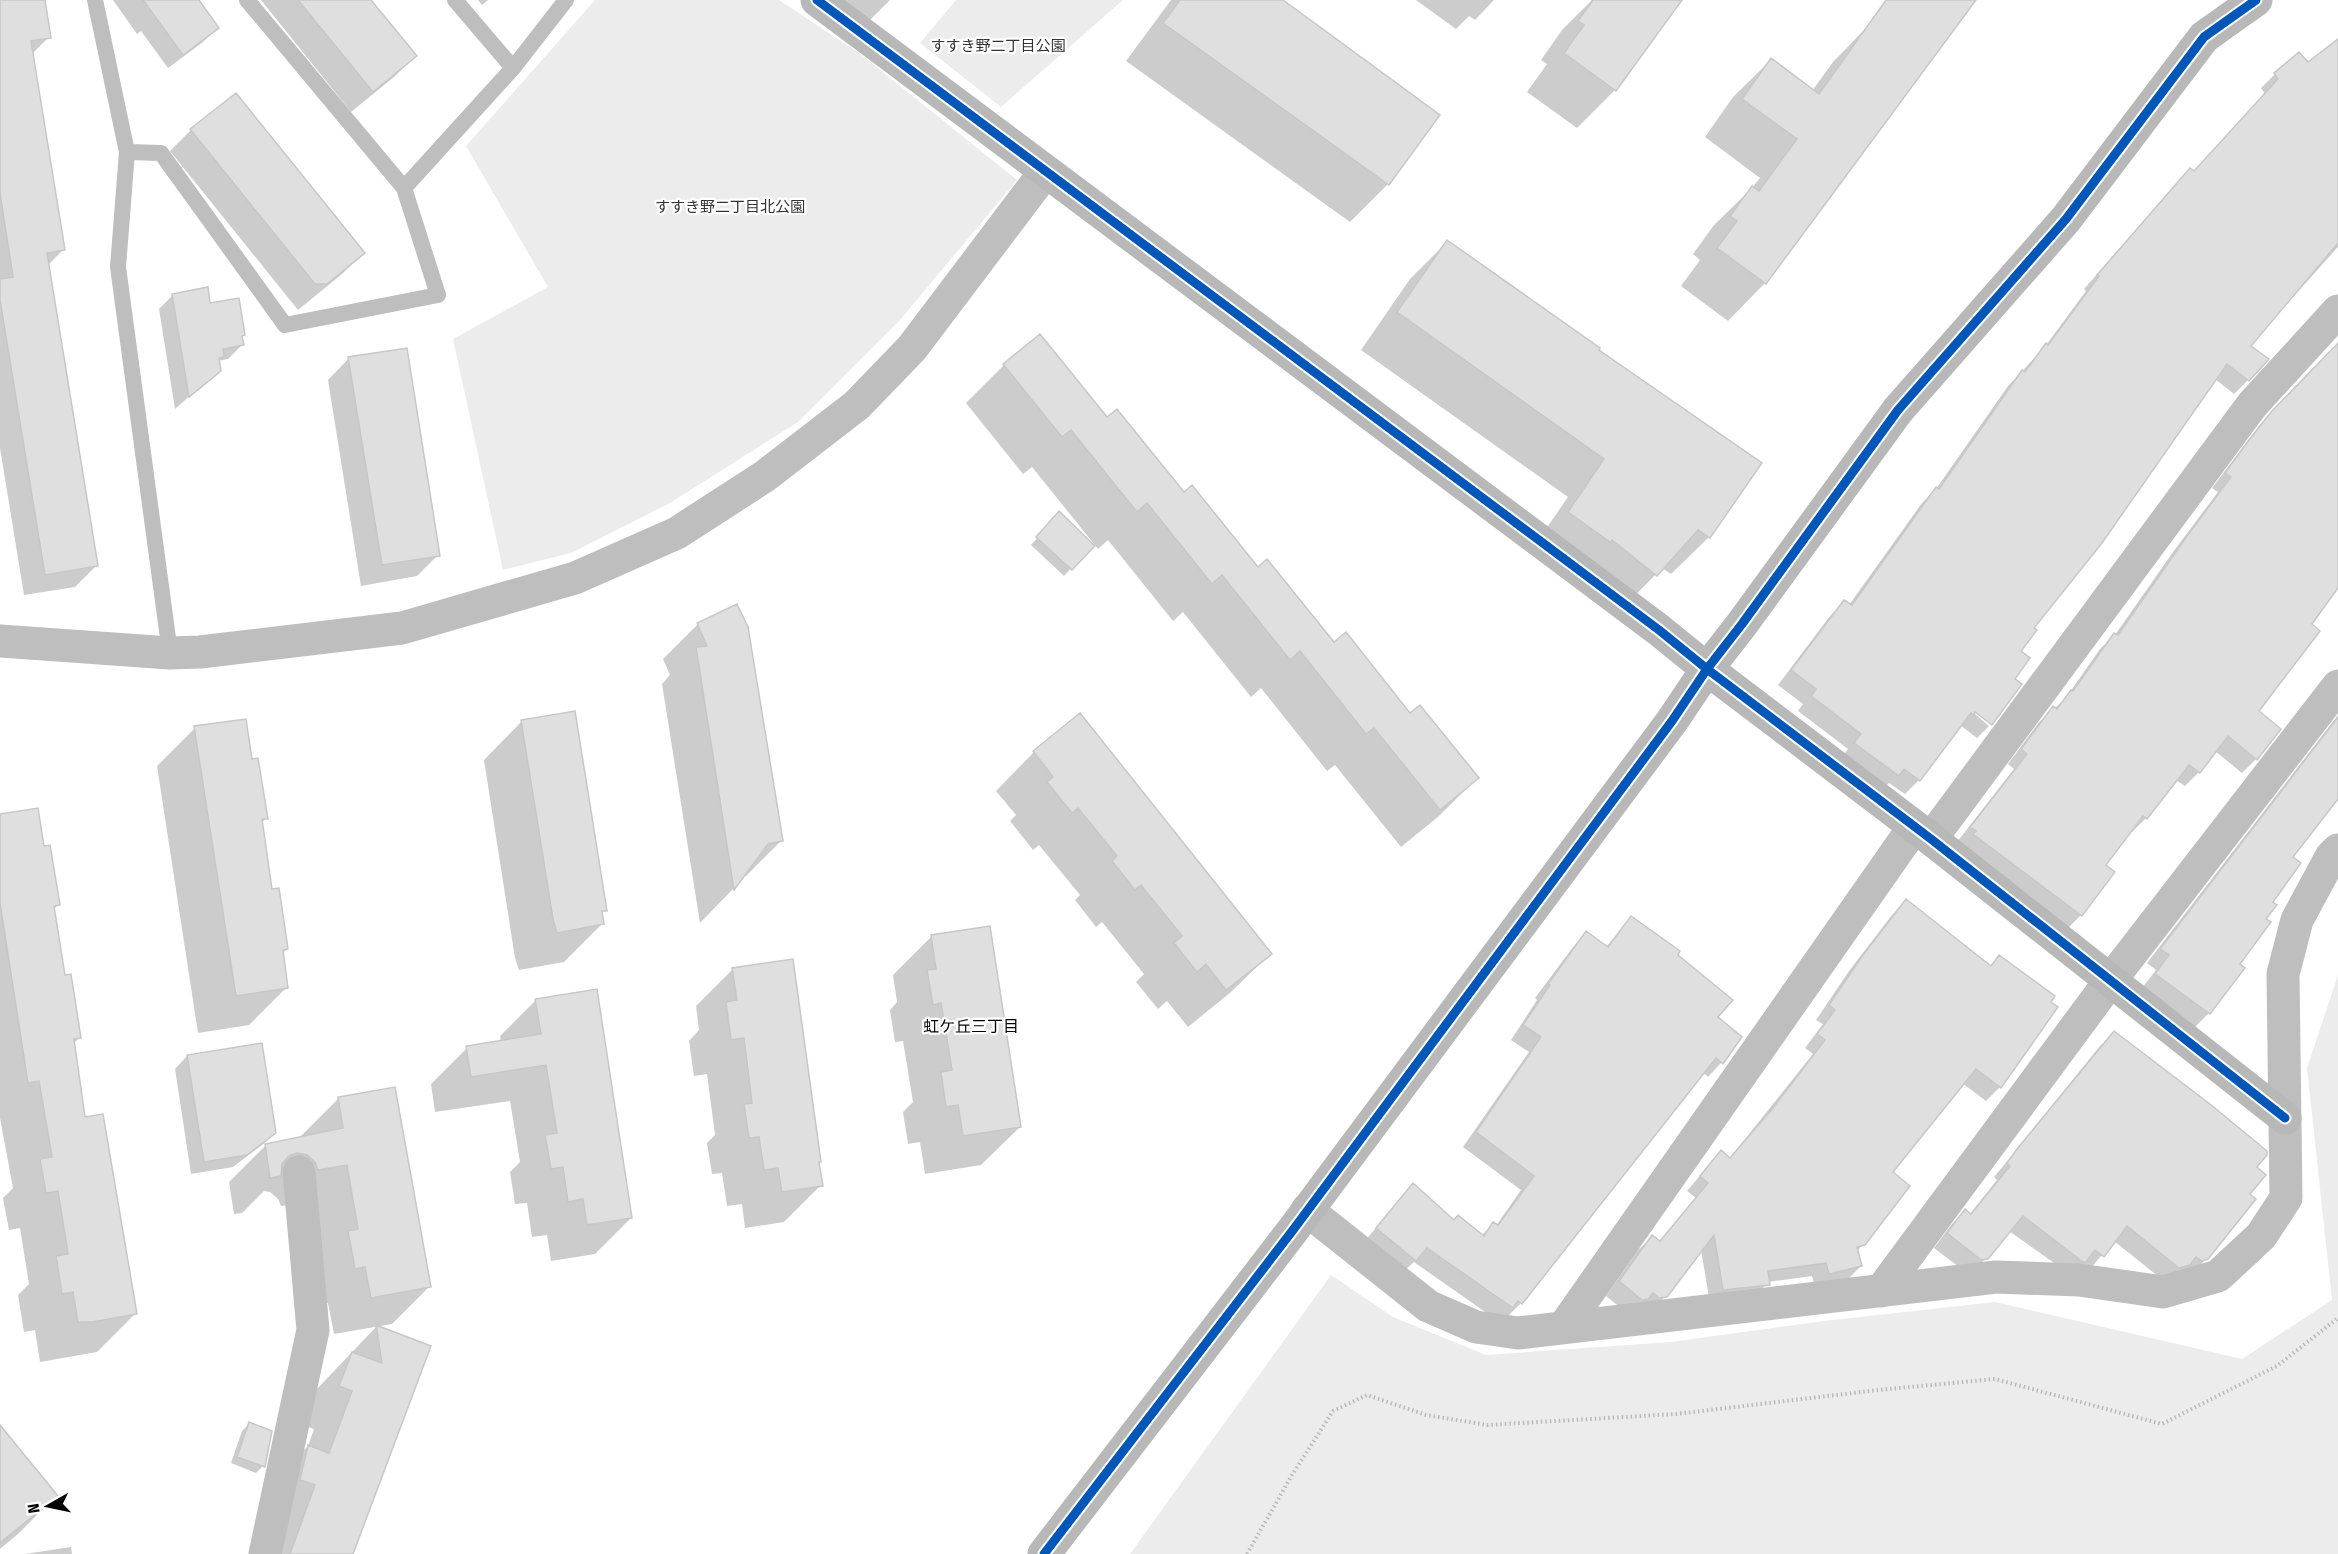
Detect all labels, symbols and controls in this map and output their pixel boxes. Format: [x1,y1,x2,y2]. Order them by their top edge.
park label: すすき野二丁目公園 [930,37,1066,55]
park label: すすき野二丁目北公園 [655,198,805,216]
district label: 虹ケ丘三丁目 [923,1017,1019,1036]
north arrow [18,1476,78,1536]
text: N [24,1502,44,1514]

